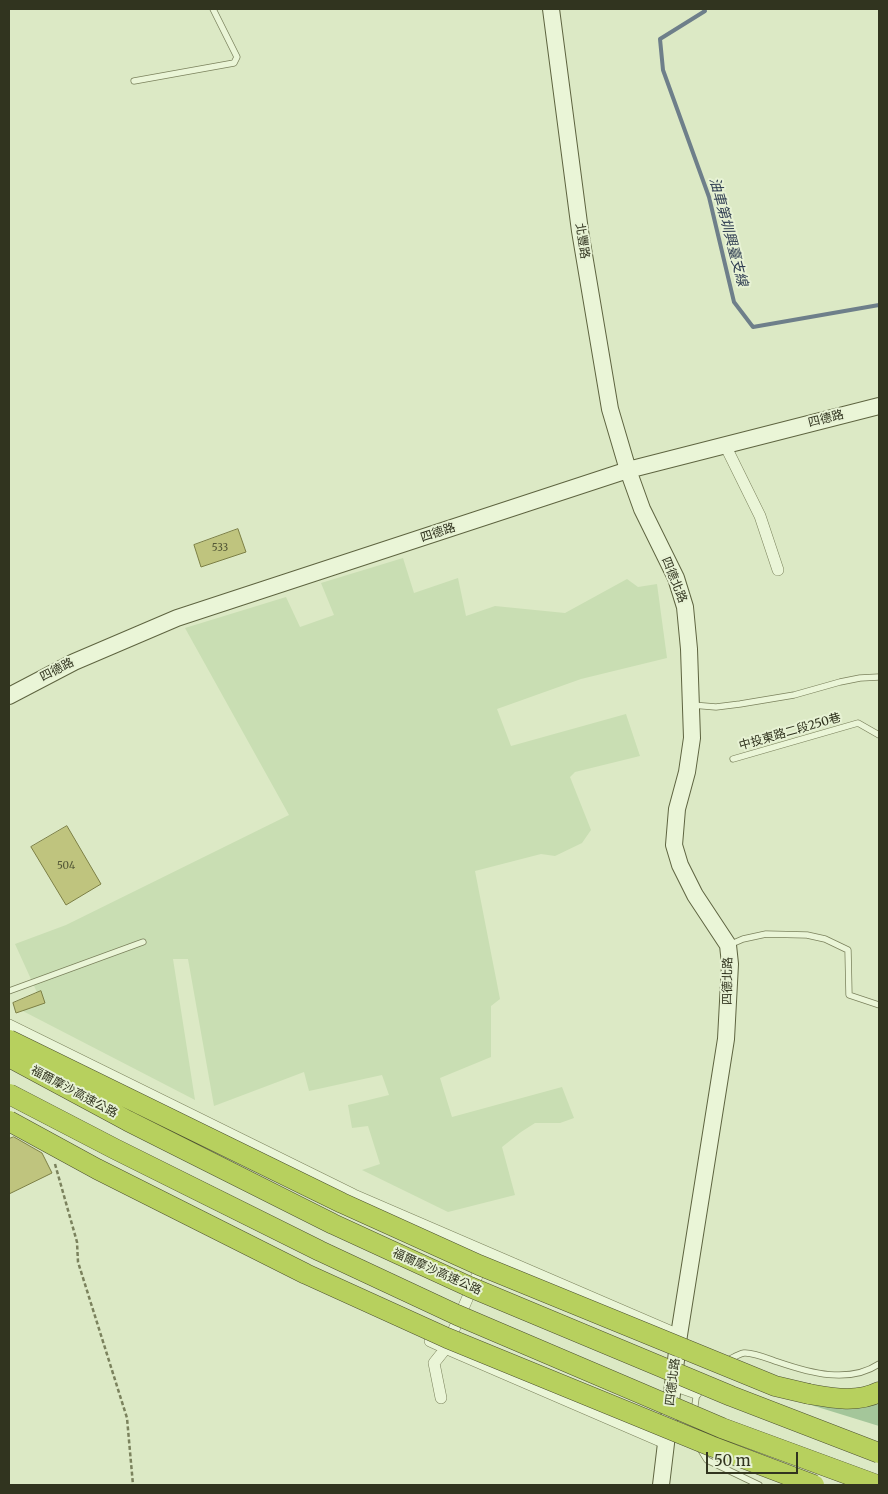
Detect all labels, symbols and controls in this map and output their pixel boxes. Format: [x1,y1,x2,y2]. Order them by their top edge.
water label: 油車第圳興臺支線 [705,176,751,288]
street label: 北豐路 [572,222,592,260]
street label: 四德路 [807,408,845,430]
street label: 四德路 [419,521,457,545]
house number: 533 [212,542,228,554]
street label: 四德北路 [658,555,690,605]
street label: 四德路 [38,655,76,685]
street label: 中投東路二段250巷 [737,711,843,753]
house number: 504 [57,860,75,872]
street label: 四德北路 [720,957,736,1005]
street label: 福爾摩沙高速公路 [28,1063,120,1121]
street label: 福爾摩沙高速公路 [390,1246,484,1298]
street label: 四德北路 [663,1357,683,1407]
scale bar [708,1442,800,1474]
text: 50 m [714,1451,751,1470]

